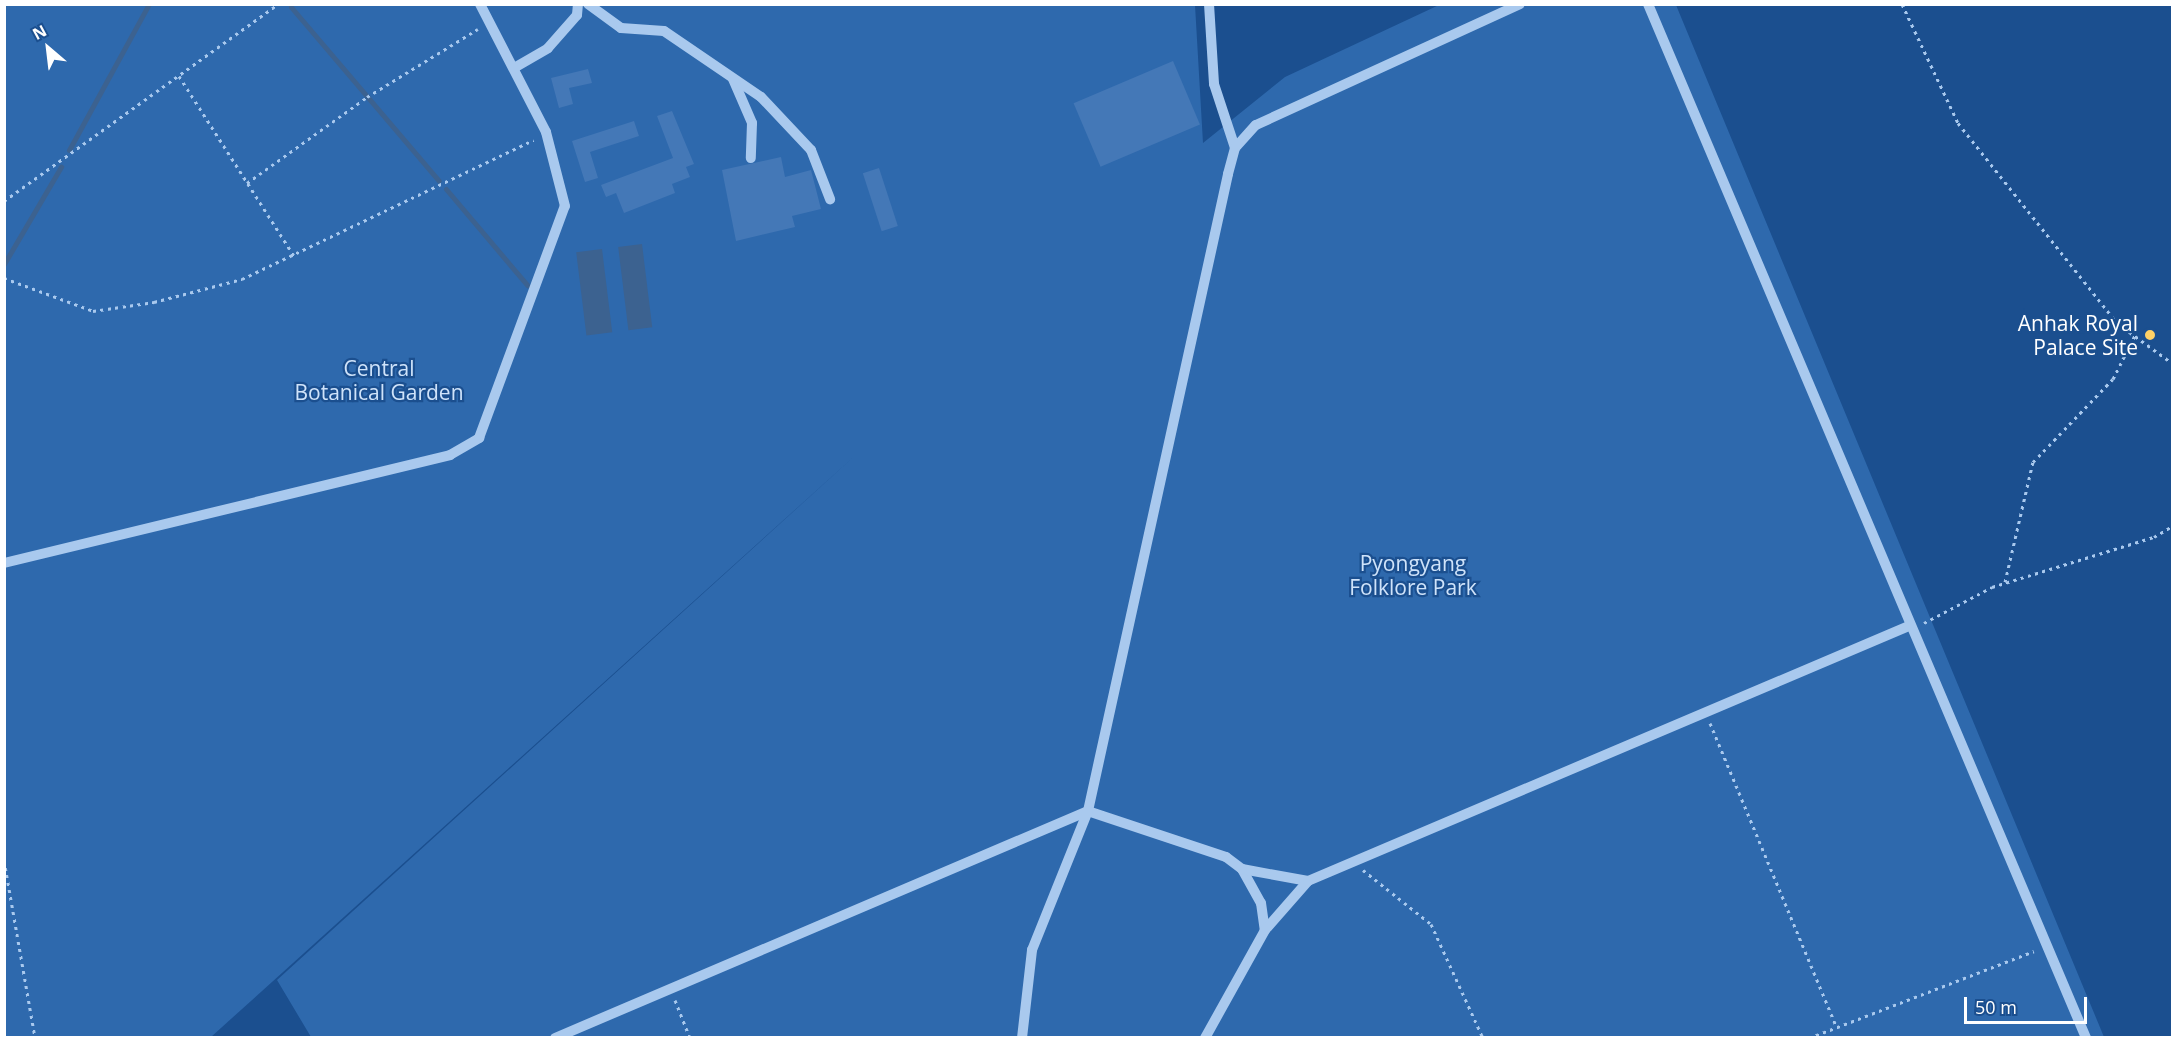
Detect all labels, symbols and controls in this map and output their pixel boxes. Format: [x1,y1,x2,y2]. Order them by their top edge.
north arrow [18,18,78,78]
text: N [29,19,50,45]
place label: Anhak Royal Palace Site [2018,310,2138,360]
marker: Anhak Royal Palace Site [2143,328,2157,342]
park label: Central Botanical Garden [294,355,464,405]
park label: Pyongyang Folklore Park [1349,550,1477,600]
scale bar [1967,985,2090,1023]
text: 50 m [1975,995,2017,1019]

